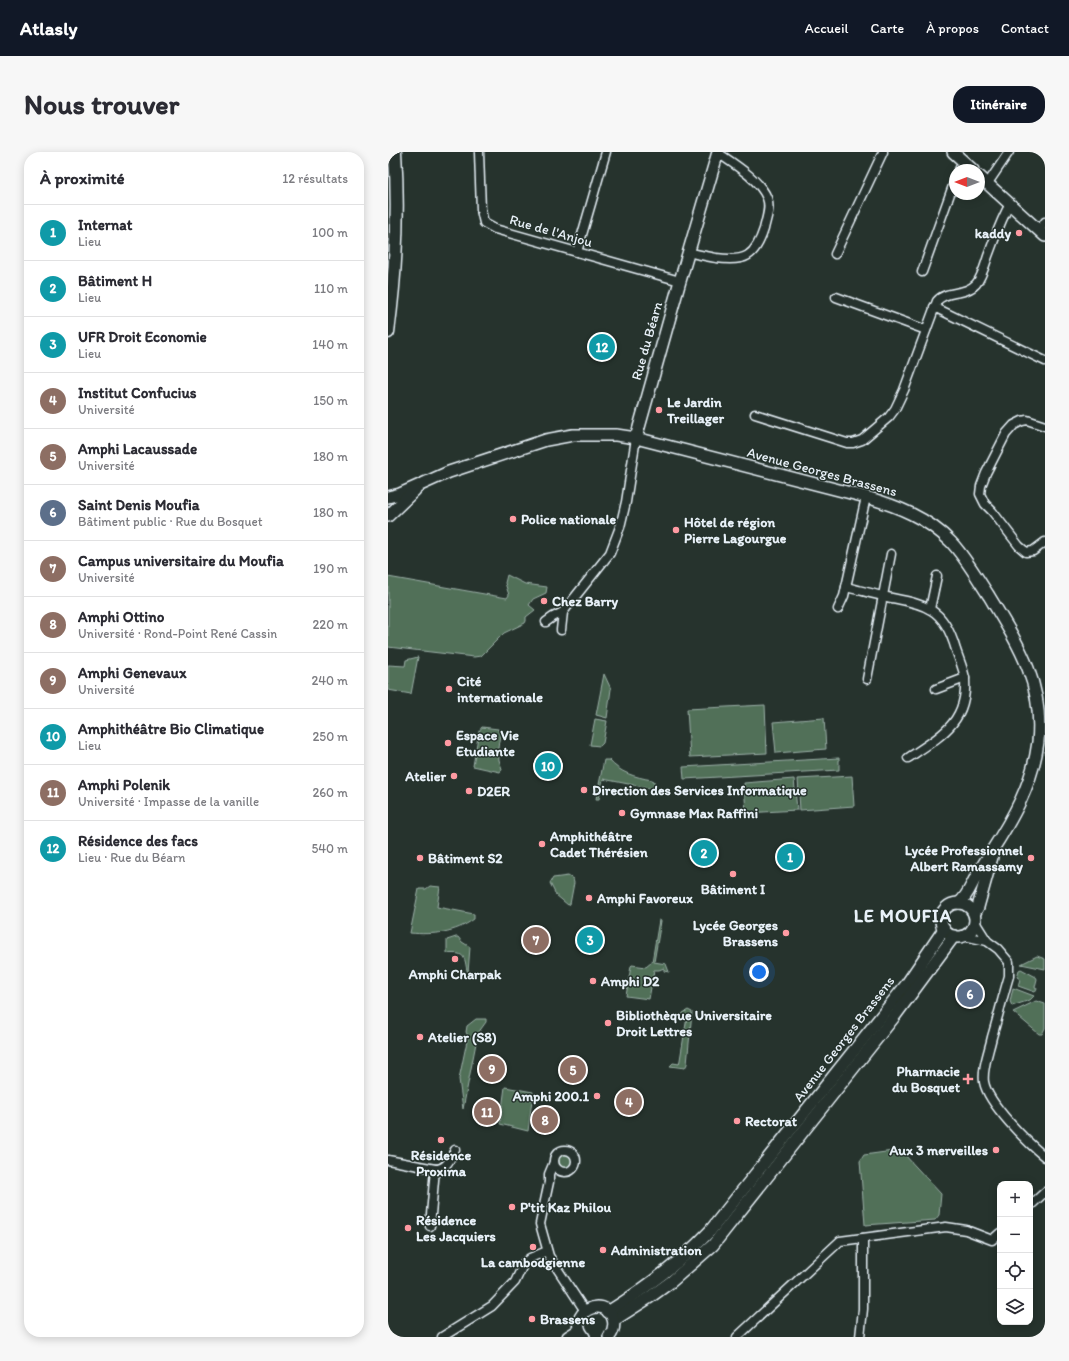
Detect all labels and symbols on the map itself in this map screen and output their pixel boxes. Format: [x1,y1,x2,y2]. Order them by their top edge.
north arrow [949,164,985,200]
street label: Rue de l'Anjou [508,211,595,251]
place label: kaddy [975,225,1011,242]
marker: kaddy [1014,228,1024,238]
street label: Rue du Béarn [628,300,666,382]
pin: 12 [589,332,615,362]
place label: Le Jardin Treillager [666,394,725,427]
marker: Le Jardin Treillager [654,405,664,415]
street label: Avenue Georges Brassens [745,444,899,500]
place label: Police nationale [521,511,616,528]
marker: Police nationale [508,514,518,524]
place label: Hôtel de région Pierre Lagourgue [684,514,787,547]
marker: Hôtel de région Pierre Lagourgue [671,525,681,535]
place label: Chez Barry [552,593,619,610]
marker: Chez Barry [539,596,549,606]
place label: Cité internationale [457,673,543,706]
marker: Cité internationale [444,684,454,694]
place label: Espace Vie Etudiante [456,727,519,760]
marker: Espace Vie Etudiante [443,738,453,748]
pin: 10 [535,751,561,781]
place label: Atelier [404,768,446,785]
marker: Atelier [449,771,459,781]
place label: Direction des Services Informatique [592,782,807,799]
place label: D2ER [477,783,510,800]
marker: Direction des Services Informatique [579,785,589,795]
marker: D2ER [464,786,474,796]
place label: Gymnase Max Raffini [630,805,758,822]
marker: Gymnase Max Raffini [617,808,627,818]
place label: Amphithéâtre Cadet Thérésien [549,828,648,861]
pin: 2 [691,838,717,868]
marker: Amphithéâtre Cadet Thérésien [537,839,547,849]
pin: 1 [777,842,803,872]
place label: Lycée Professionnel Albert Ramassamy [905,842,1024,875]
place label: Bâtiment S2 [428,850,503,867]
marker: Bâtiment S2 [415,853,425,863]
marker: Lycée Professionnel Albert Ramassamy [1026,853,1036,863]
marker: Bâtiment I [728,869,738,879]
place label: Bâtiment I [701,881,765,898]
place label: Amphi Favoreux [596,890,694,907]
marker: Amphi Favoreux [584,893,594,903]
district label: LE MOUFIA [854,905,952,927]
place label: Lycée Georges Brassens [693,917,778,950]
pin: 7 [523,925,549,955]
pin: 3 [577,925,603,955]
marker: Lycée Georges Brassens [781,928,791,938]
marker: Amphi Charpak [450,954,460,964]
your location [749,962,769,982]
place label: Amphi Charpak [408,966,502,983]
place label: Amphi D2 [600,973,660,990]
street label: Avenue Georges Brassens [790,973,898,1105]
marker: Amphi D2 [588,976,598,986]
pin: 6 [957,979,983,1009]
place label: Bibliothèque Universitaire Droit Lettres [616,1007,772,1040]
marker: Bibliothèque Universitaire Droit Lettres [603,1018,613,1028]
place label: Atelier (S8) [427,1029,497,1046]
marker: Atelier (S8) [415,1032,425,1042]
pin: 9 [479,1054,505,1084]
pin: 5 [560,1055,586,1085]
place label: Pharmacie du Bosquet [892,1063,961,1096]
marker: Pharmacie du Bosquet [963,1074,973,1084]
pin: 4 [616,1087,642,1117]
place label: Amphi 200.1 [512,1088,589,1105]
marker: Amphi 200.1 [592,1091,602,1101]
pin: 11 [474,1097,500,1127]
pin: 8 [532,1105,558,1135]
place label: Rectorat [745,1113,798,1130]
marker: Rectorat [732,1116,742,1126]
marker: Résidence Proxima [436,1135,446,1145]
place label: Aux 3 merveilles [888,1142,988,1159]
marker: Aux 3 merveilles [991,1145,1001,1155]
place label: Résidence Proxima [411,1147,471,1180]
place label: P'tit Kaz Philou [520,1199,612,1216]
marker: P'tit Kaz Philou [507,1202,517,1212]
place label: Résidence Les Jacquiers [416,1212,496,1245]
marker: Résidence Les Jacquiers [403,1223,413,1233]
marker: La cambodgienne [528,1242,538,1252]
place label: Administration [610,1242,702,1259]
marker: Administration [598,1245,608,1255]
place label: La cambodgienne [481,1254,585,1271]
place label: Brassens [540,1311,595,1328]
marker: Brassens [527,1314,537,1324]

